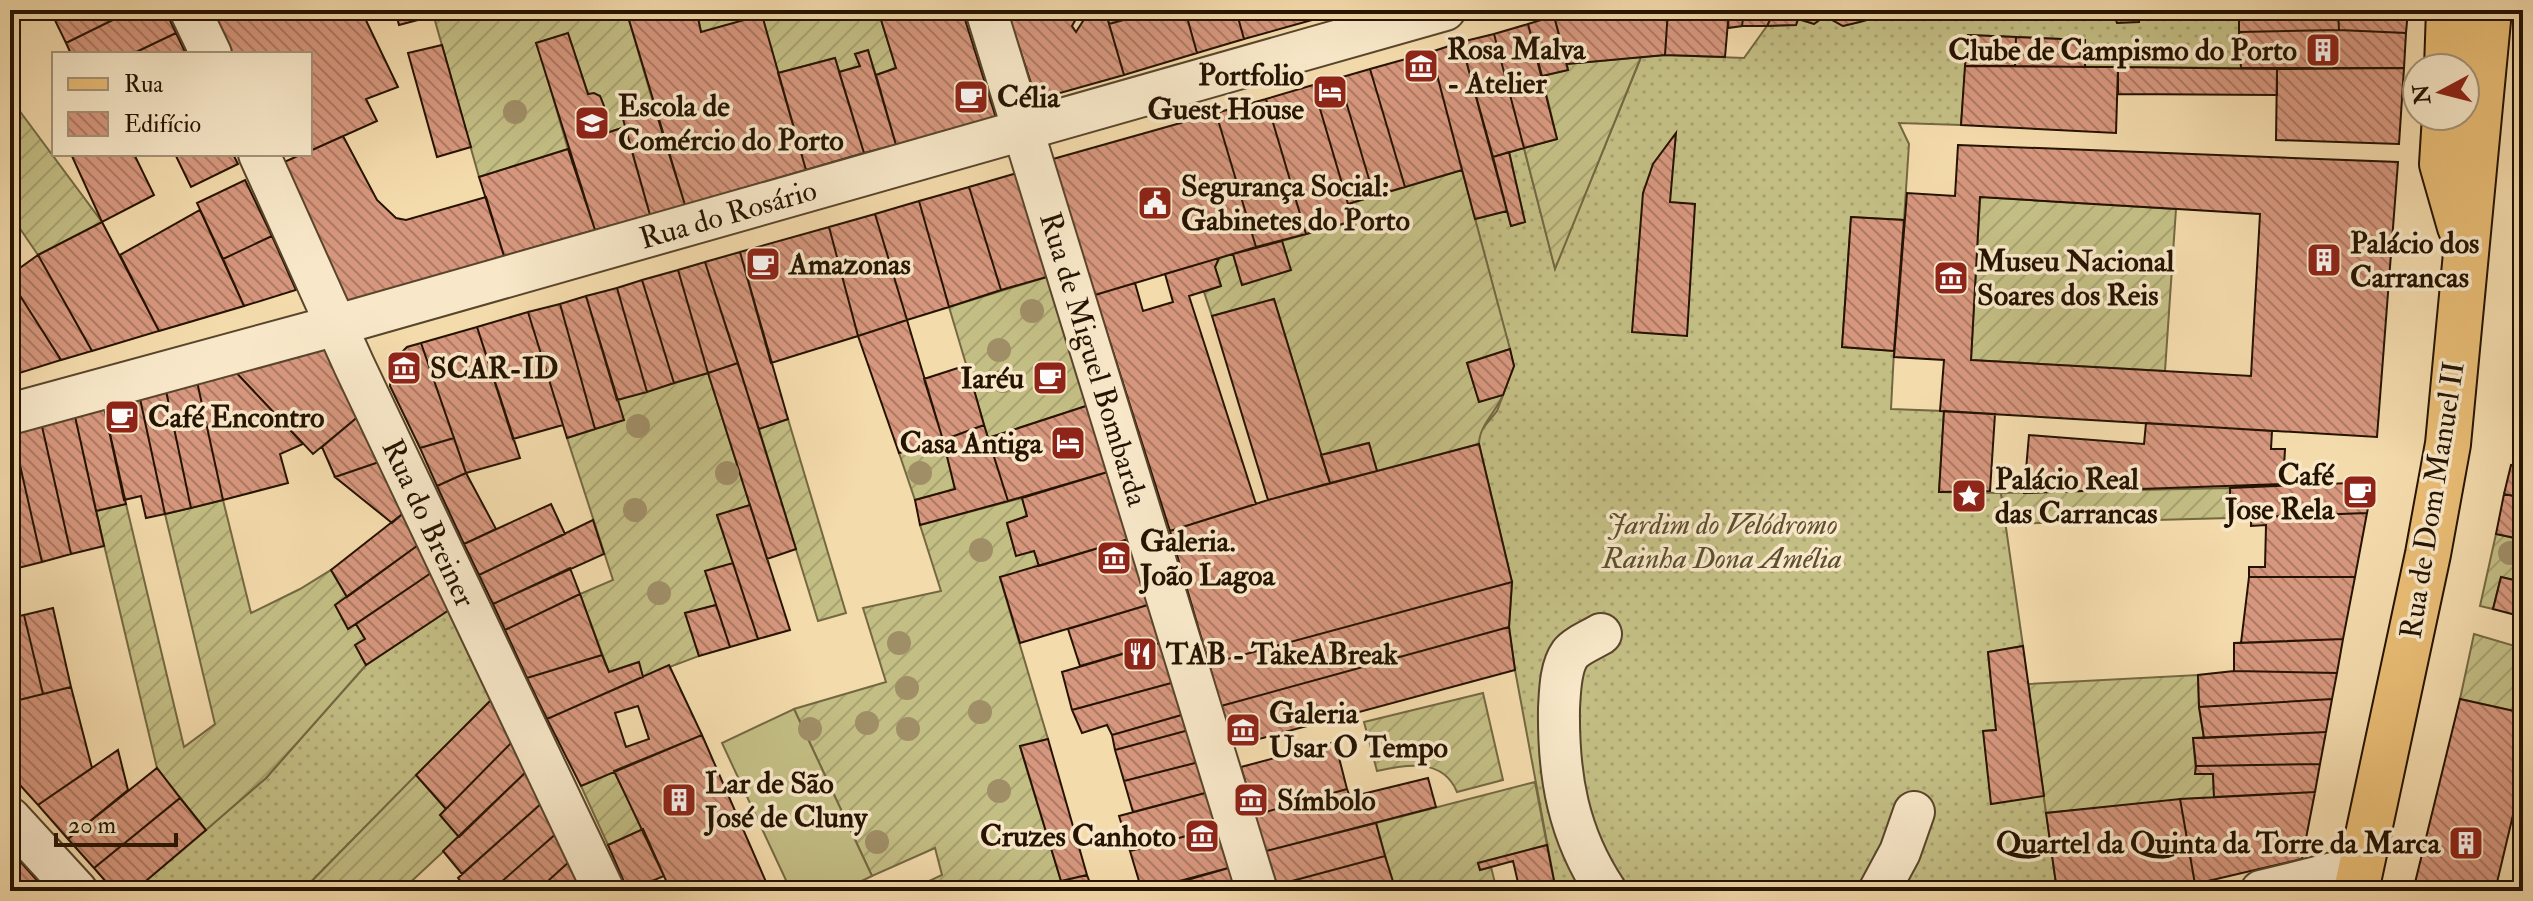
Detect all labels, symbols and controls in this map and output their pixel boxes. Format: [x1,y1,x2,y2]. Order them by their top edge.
place label: Rosa Malva - Atelier [1447,31,1587,102]
building icon: Clube de Campismo do Porto [2304,31,2342,69]
place label: Clube de Campismo do Porto [1948,32,2297,69]
museum icon: Rosa Malva - Atelier [1402,47,1440,85]
legend [52,52,312,156]
north arrow [2401,52,2481,132]
place label: Portfolio Guest House [1147,57,1304,128]
text: Rua [124,69,164,100]
hotel icon: Portfolio Guest House [1311,73,1349,111]
cafe icon: Célia [952,78,990,116]
place label: Célia [997,79,1061,116]
text: N [2407,83,2437,107]
place label: Escola de Comércio do Porto [618,88,844,159]
school or university icon: Escola de Comércio do Porto [573,104,611,142]
text: Edifício [124,109,201,140]
place label: Segurança Social: Gabinetes do Porto [1181,168,1410,239]
street label: Rua do Rosário [635,172,821,257]
public building icon: Segurança Social: Gabinetes do Porto [1136,184,1174,222]
street label: Rua de Miguel Bombarda [1031,208,1156,511]
place label: Palácio dos Carrancas [2350,225,2479,296]
building icon: Palácio dos Carrancas [2305,241,2343,279]
place label: Museu Nacional Soares dos Reis [1976,243,2174,314]
cafe icon: Amazonas [744,245,782,283]
place label: Amazonas [787,246,911,283]
museum icon: Museu Nacional Soares dos Reis [1932,259,1970,297]
museum icon: SCAR-ID [385,349,423,387]
place label: SCAR-ID [430,350,558,387]
cafe icon: Iaréu [1031,359,1069,397]
street label: Rua de Dom Manuel II [2392,359,2473,641]
place label: Iaréu [960,360,1024,397]
cafe icon: Café Encontro [103,398,141,436]
place label: Café Encontro [148,399,325,436]
hotel icon: Casa Antiga [1049,424,1087,462]
place label: Casa Antiga [900,425,1044,462]
street label: Rua do Breiner [373,433,484,613]
place label: Café Jose Rela [2223,457,2336,528]
place label: Palácio Real das Carrancas [1995,461,2158,532]
cafe icon: Café Jose Rela [2341,473,2379,511]
place icon: Palácio Real das Carrancas [1950,477,1988,515]
park label: Jardim do Velódromo Rainha Dona Amélia [1601,506,1842,577]
place label: Galeria. João Lagoa [1138,523,1276,594]
museum icon: Galeria. João Lagoa [1095,539,1133,577]
restaurant icon: TAB - TakeABreak [1121,635,1159,673]
place label: TAB - TakeABreak [1165,636,1399,673]
place label: Galeria Usar O Tempo [1269,695,1448,766]
museum icon: Galeria Usar O Tempo [1224,711,1262,749]
place label: Lar de São José de Cluny [703,765,869,836]
building icon: Lar de São José de Cluny [660,781,698,819]
museum icon: Símbolo [1232,781,1270,819]
place label: Símbolo [1277,782,1376,819]
scale bar [56,797,176,847]
text: 20 m [68,810,117,841]
museum icon: Cruzes Canhoto [1183,817,1221,855]
place label: Cruzes Canhoto [980,818,1176,855]
building icon: Quartel da Quinta da Torre da Marca [2447,824,2485,862]
place label: Quartel da Quinta da Torre da Marca [1996,825,2442,862]

